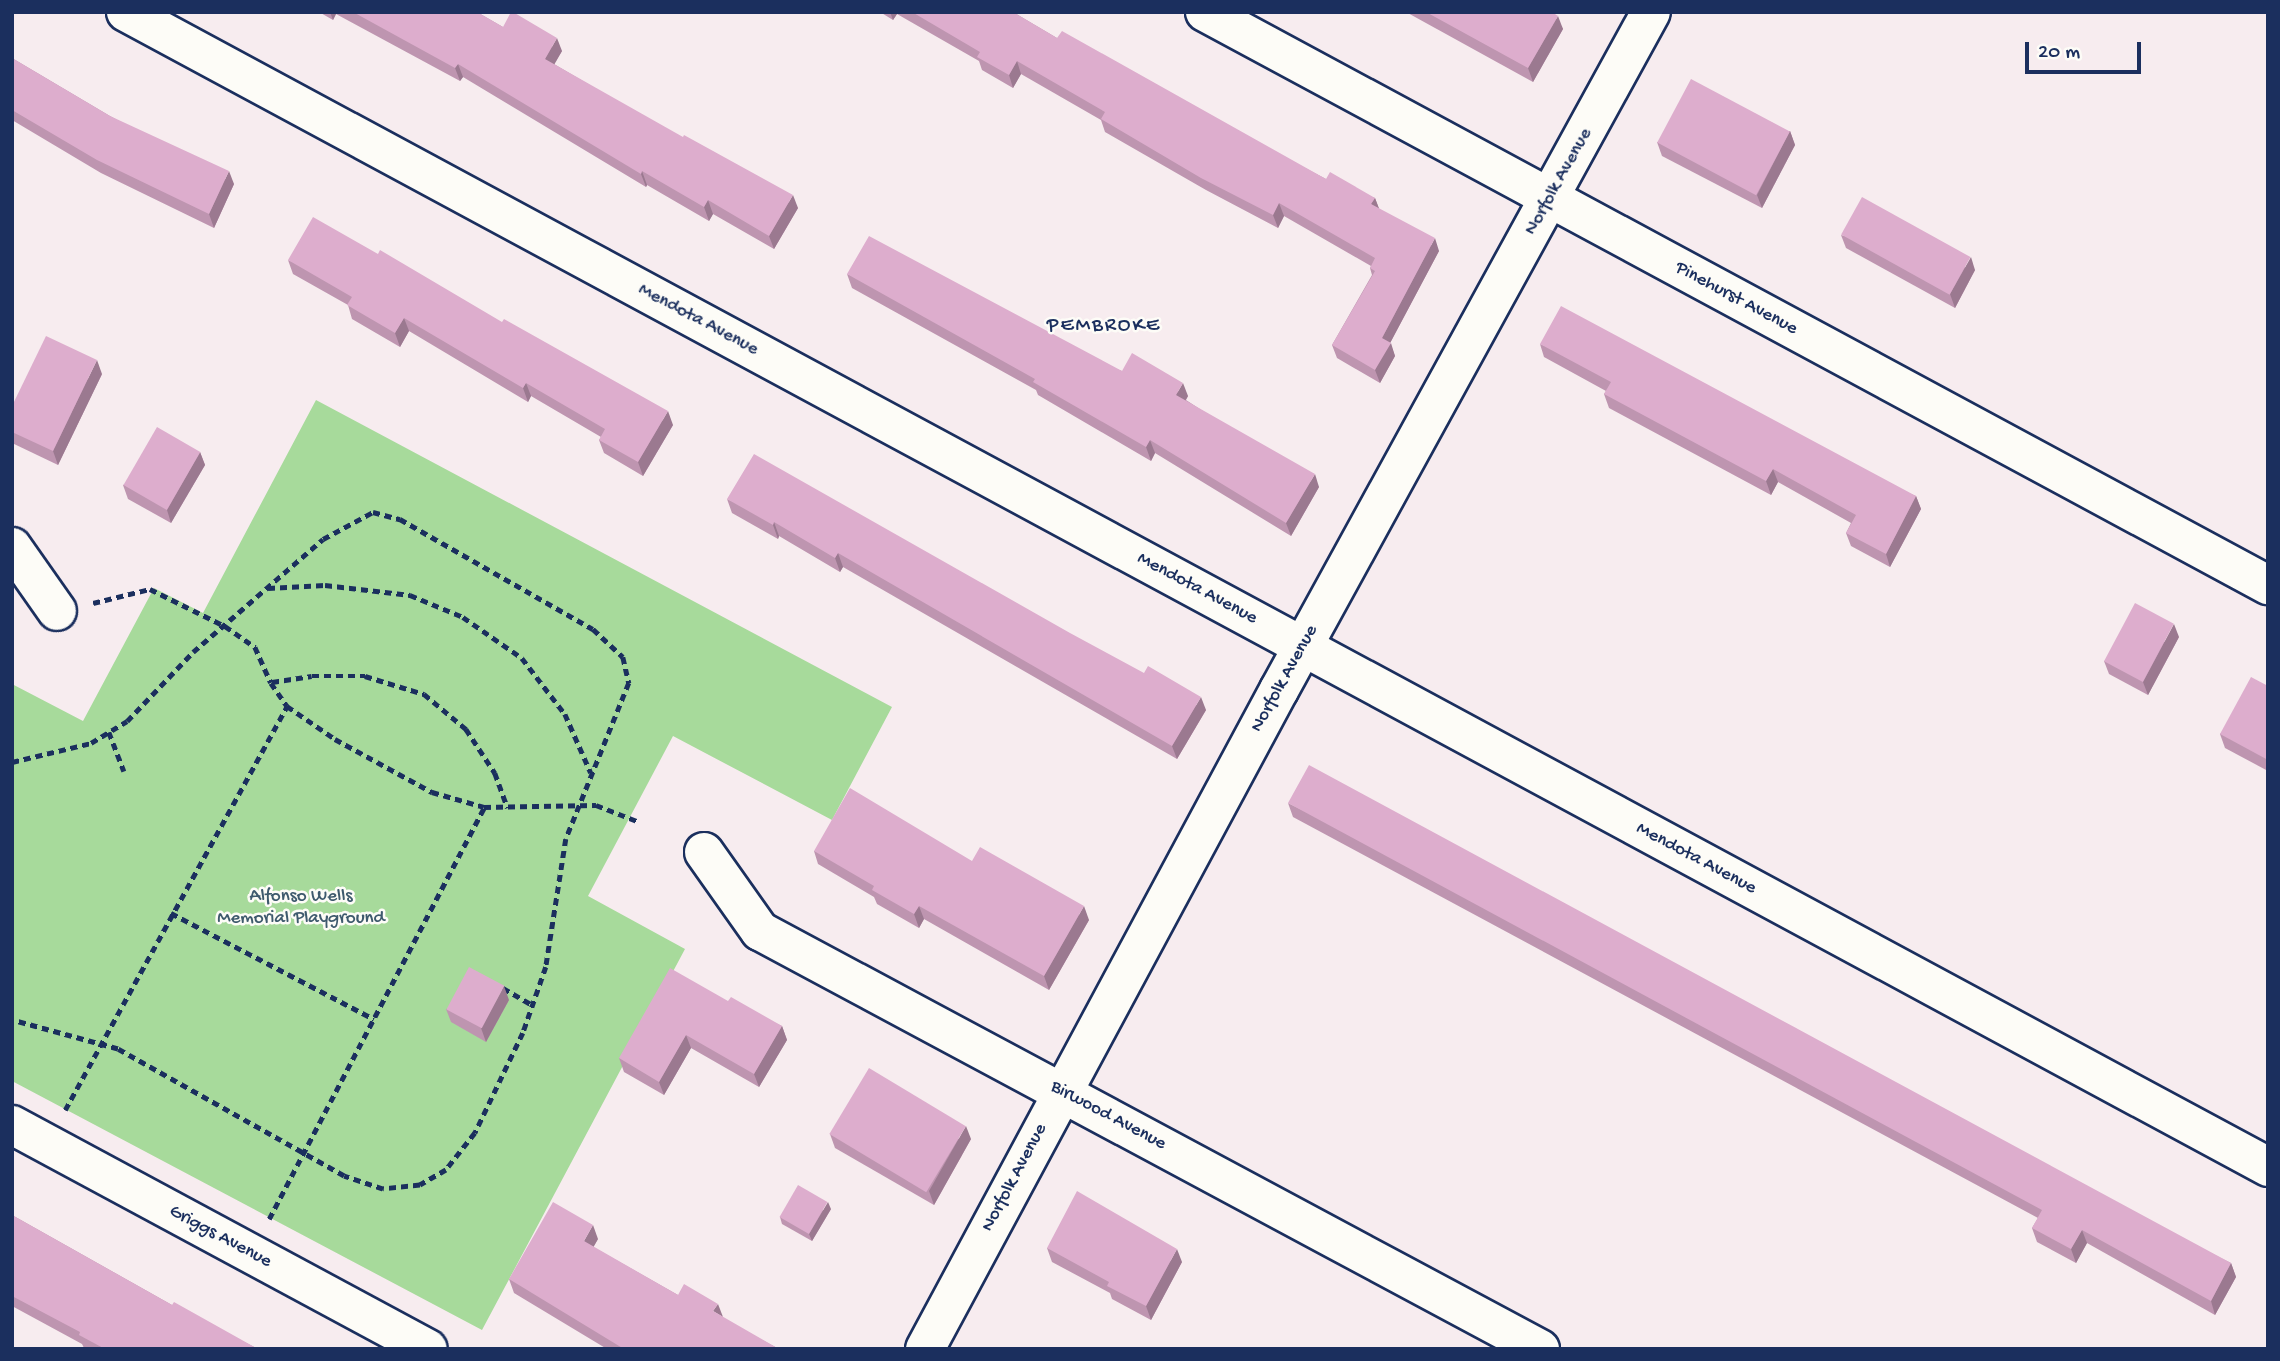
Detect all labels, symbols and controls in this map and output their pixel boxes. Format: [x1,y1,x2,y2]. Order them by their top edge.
scale bar [2028,28,2144,72]
text: 20 m [2038,41,2080,66]
street label: Norfolk Avenue [1520,124,1598,240]
street label: Pinehurst Avenue [1671,257,1801,341]
street label: Mendota Avenue [634,279,762,361]
district label: PEMBROKE [1048,314,1160,340]
street label: Mendota Avenue [1133,548,1261,630]
street label: Norfolk Avenue [1246,621,1324,737]
street label: Mendota Avenue [1632,818,1760,900]
park label: Alfonso Wells Memorial Playground [217,886,385,930]
street label: Birwood Avenue [1046,1076,1170,1156]
street label: Norfolk Avenue [977,1120,1053,1236]
street label: Griggs Avenue [165,1200,275,1274]

